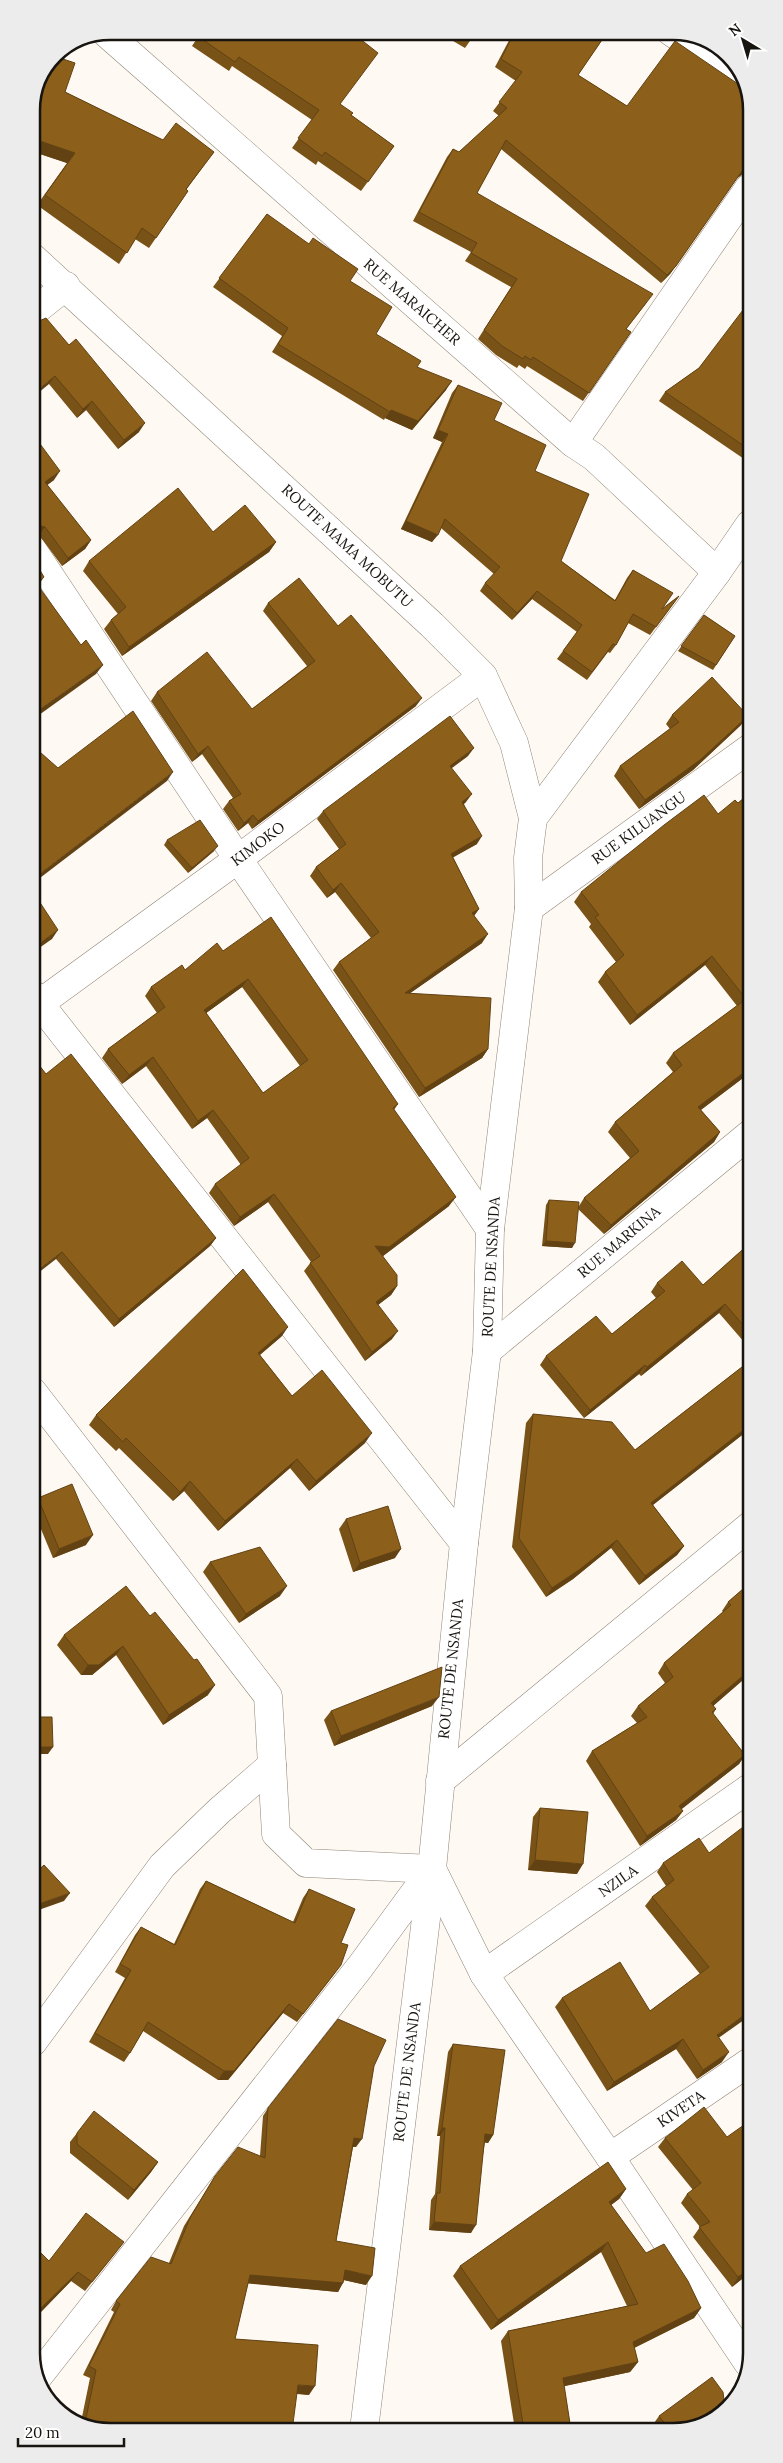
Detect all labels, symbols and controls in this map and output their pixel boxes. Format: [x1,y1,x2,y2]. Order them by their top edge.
north arrow [718,15,768,65]
text: N [725,19,745,40]
street label: RUE MARAICHER [360,254,465,349]
street label: ROUTE MAMA MOBUTU [278,480,417,611]
street label: RUE KILUANGU [588,787,690,868]
street label: KIMOKO [227,817,288,870]
street label: ROUTE DE NSANDA [477,1196,504,1338]
street label: RUE MARKINA [573,1201,665,1282]
street label: ROUTE DE NSANDA [434,1597,467,1740]
street label: NZILA [594,1860,642,1901]
street label: ROUTE DE NSANDA [388,2000,425,2143]
street label: KIVETA [653,2086,709,2131]
scale bar [18,2416,124,2448]
text: 20 m [25,2423,60,2442]

